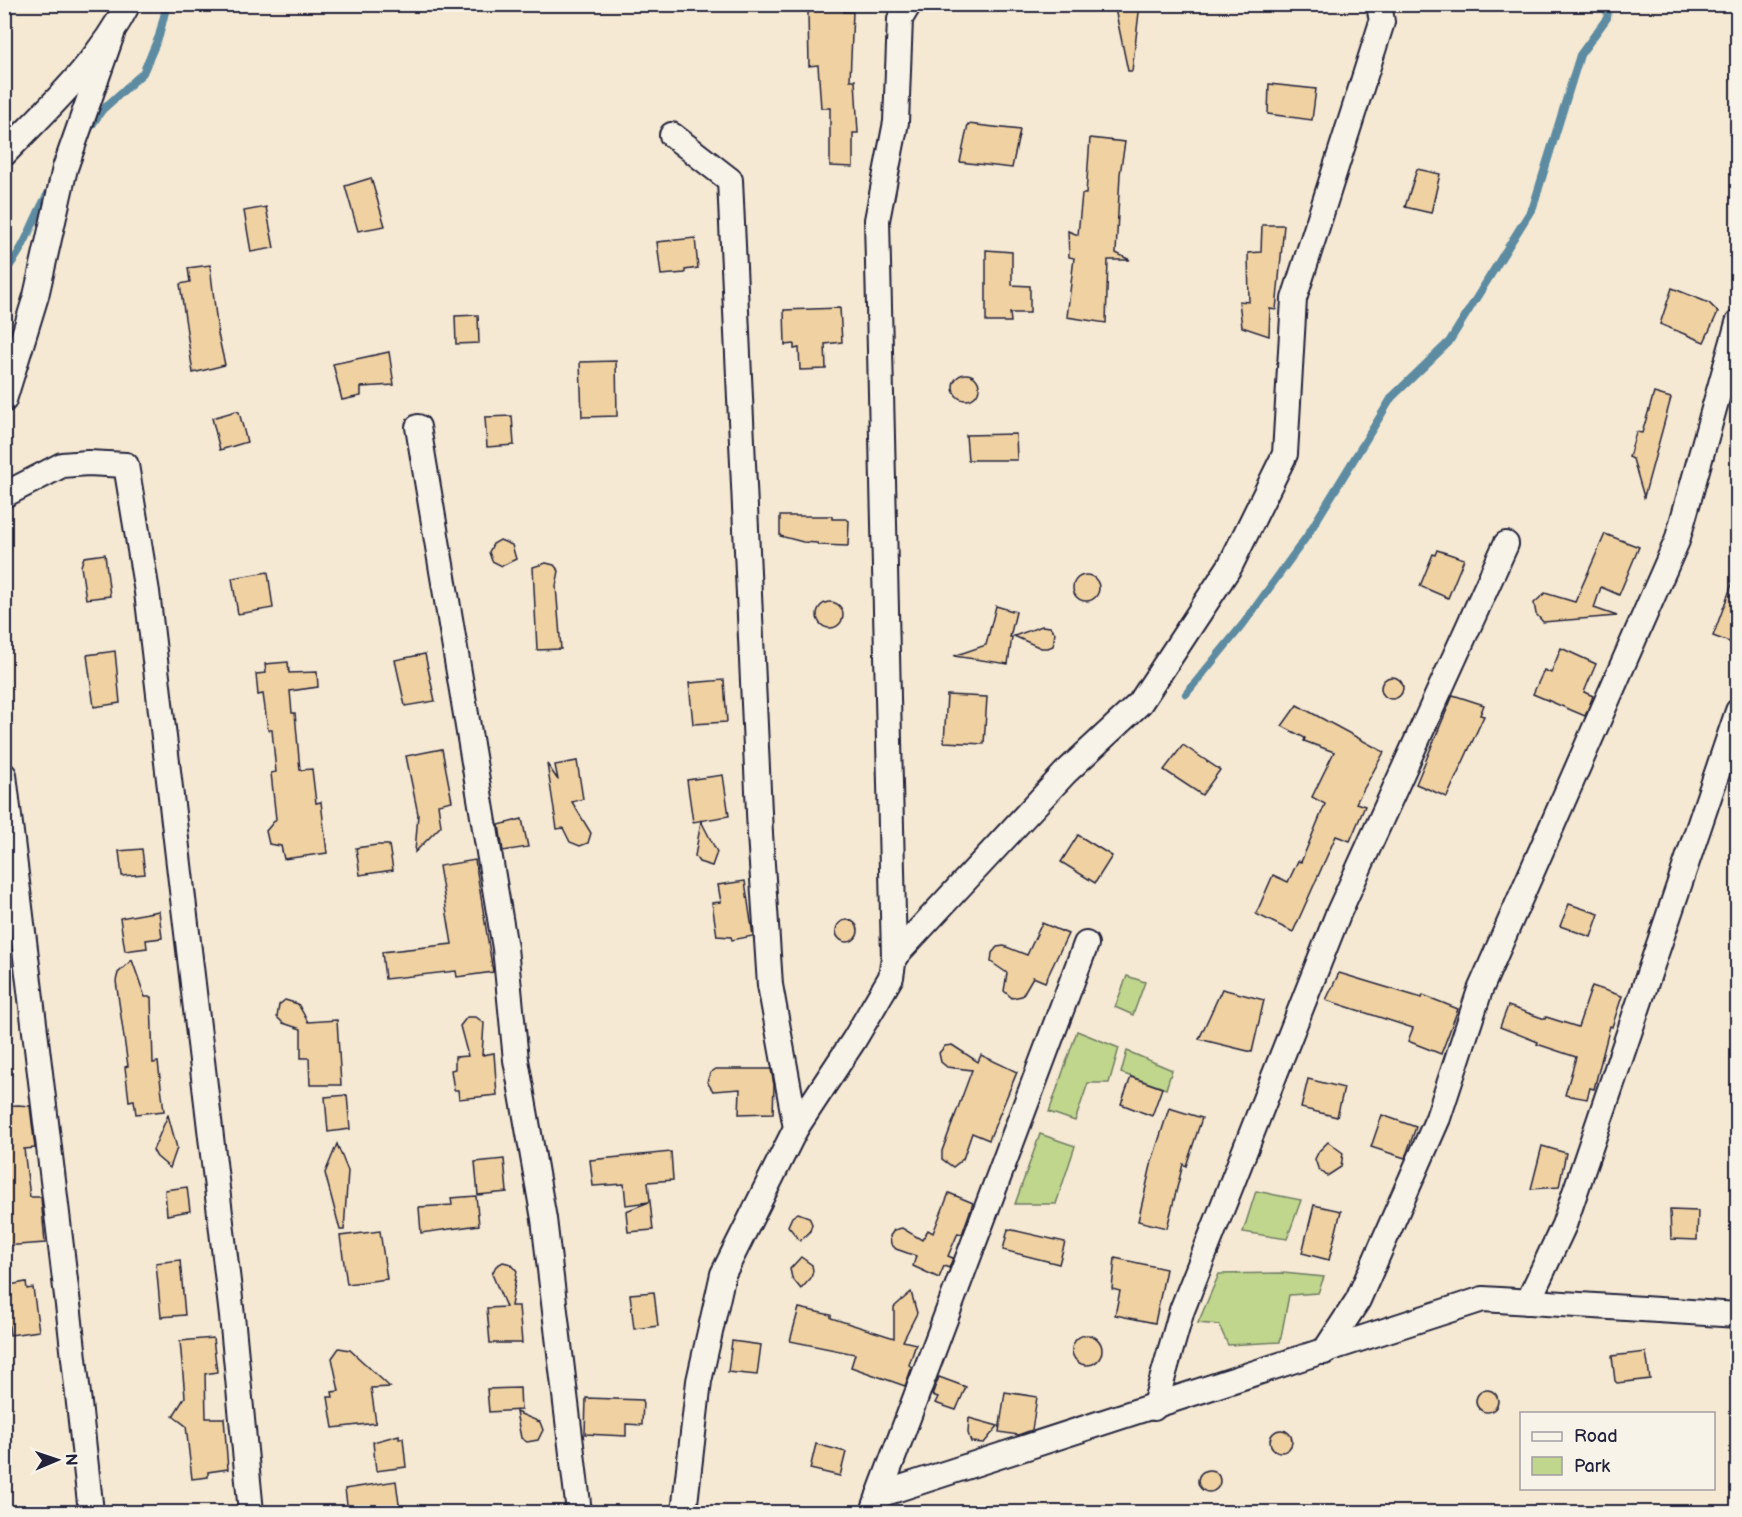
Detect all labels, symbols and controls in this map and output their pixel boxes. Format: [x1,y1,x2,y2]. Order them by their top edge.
legend [1520,1412,1715,1490]
text: Road [1574,1426,1618,1447]
north arrow [27,1430,87,1490]
text: N [61,1453,80,1466]
text: Park [1574,1456,1610,1477]

